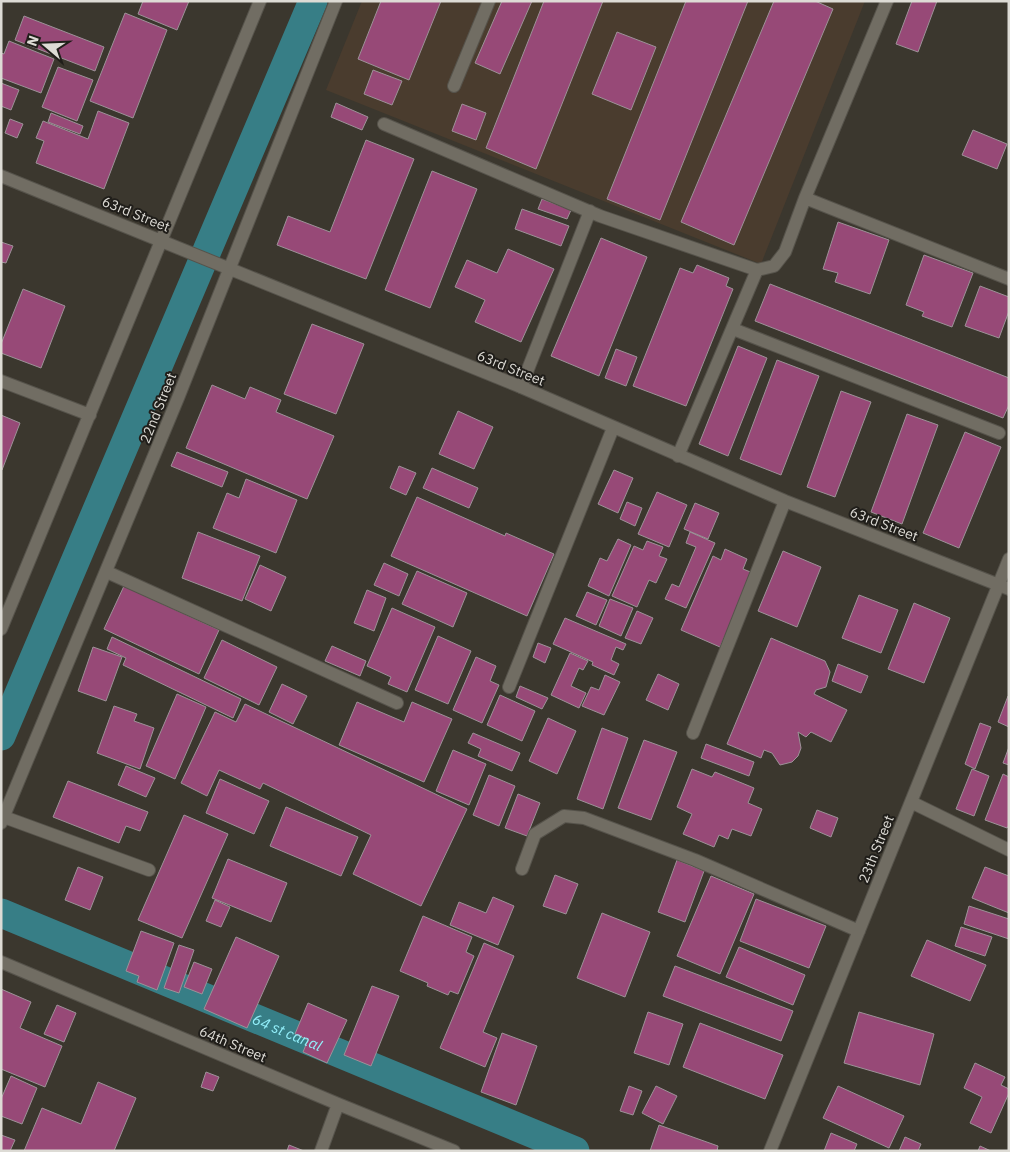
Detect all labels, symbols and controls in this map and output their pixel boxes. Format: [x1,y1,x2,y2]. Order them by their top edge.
north arrow [20,20,70,70]
text: N [23,33,43,48]
street label: 63rd Street [99,192,173,236]
street label: 63rd Street [474,346,548,390]
street label: 22nd Street [136,370,180,446]
street label: 63rd Street [847,503,921,545]
street label: 23th Street [854,812,898,885]
water label: 64 st canal [250,1009,325,1055]
street label: 64th Street [197,1022,269,1066]

